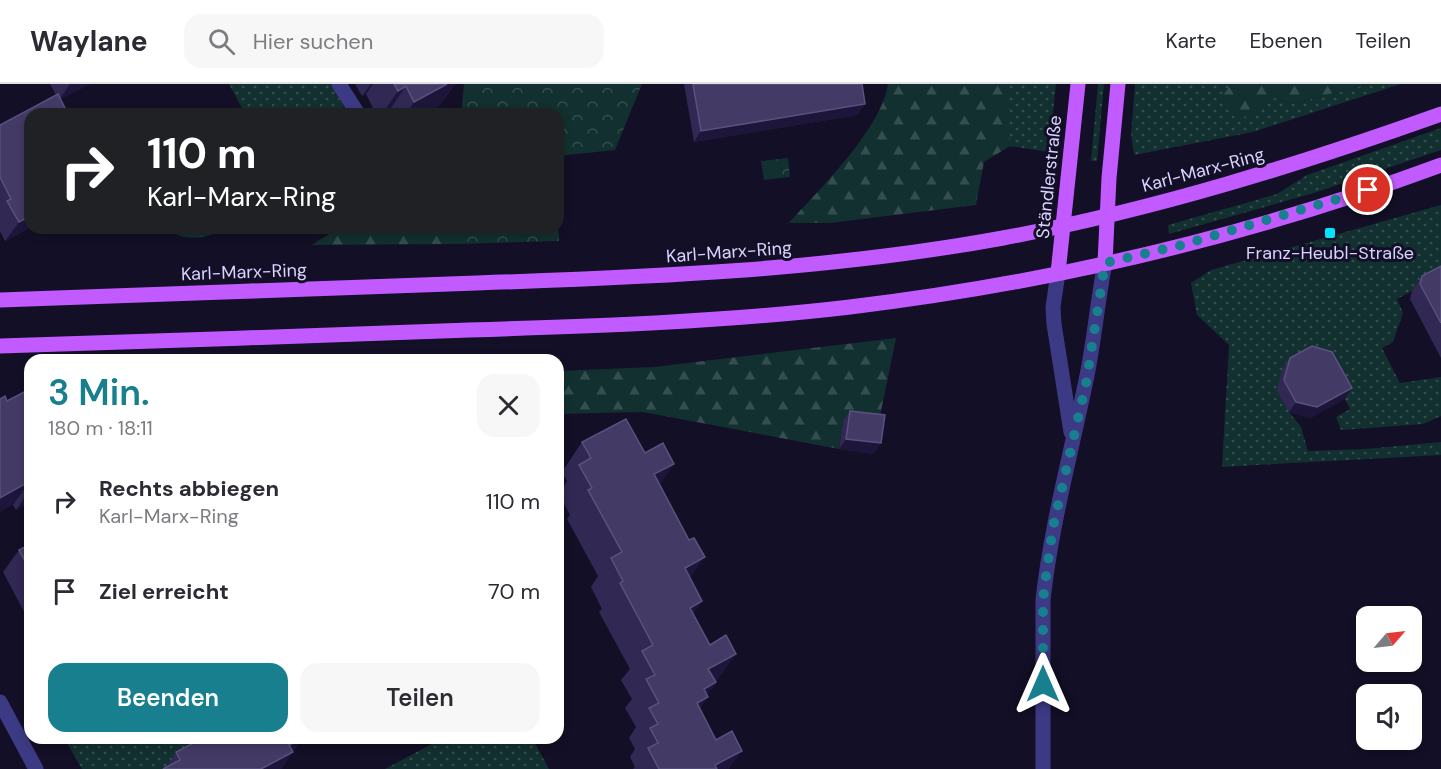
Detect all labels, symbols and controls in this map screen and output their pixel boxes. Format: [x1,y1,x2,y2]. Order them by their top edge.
search box [184,14,604,68]
text: Waylane [30,23,148,60]
icon: search [205,25,238,58]
text: Hier suchen [253,27,373,56]
text: Karte [1166,27,1216,55]
text: Ebenen [1249,27,1322,55]
text: Teilen [1355,27,1411,55]
street label: Ständlerstraße [1031,114,1067,240]
text: 110 m [147,126,257,181]
icon: right [48,132,126,210]
street label: Karl-Marx-Ring [1139,142,1267,198]
pin [1342,164,1393,215]
icon: arrive [1351,173,1384,206]
text: Karl-Marx-Ring [147,179,336,214]
marker: Franz-Heubl-Straße [1323,226,1337,240]
street label: Karl-Marx-Ring [665,236,793,268]
place label: Franz-Heubl-Straße [1246,241,1414,265]
street label: Karl-Marx-Ring [181,258,307,286]
text: 3 Min. [48,369,150,416]
button: close [477,374,540,437]
text: 180 m · 18:11 [48,415,153,441]
text: Rechts abbiegen [99,474,279,503]
icon: right [48,485,81,518]
text: 110 m [486,487,540,516]
text: Karl-Marx-Ring [99,503,239,529]
icon: arrive [48,575,81,608]
text: Ziel erreicht [99,577,229,606]
text: 70 m [488,577,540,606]
north arrow [1356,606,1422,672]
map controls [1356,606,1422,750]
position arrow [1011,652,1075,716]
button: Beenden [48,663,288,732]
button: Teilen [300,663,540,732]
button: sound [1356,684,1422,750]

